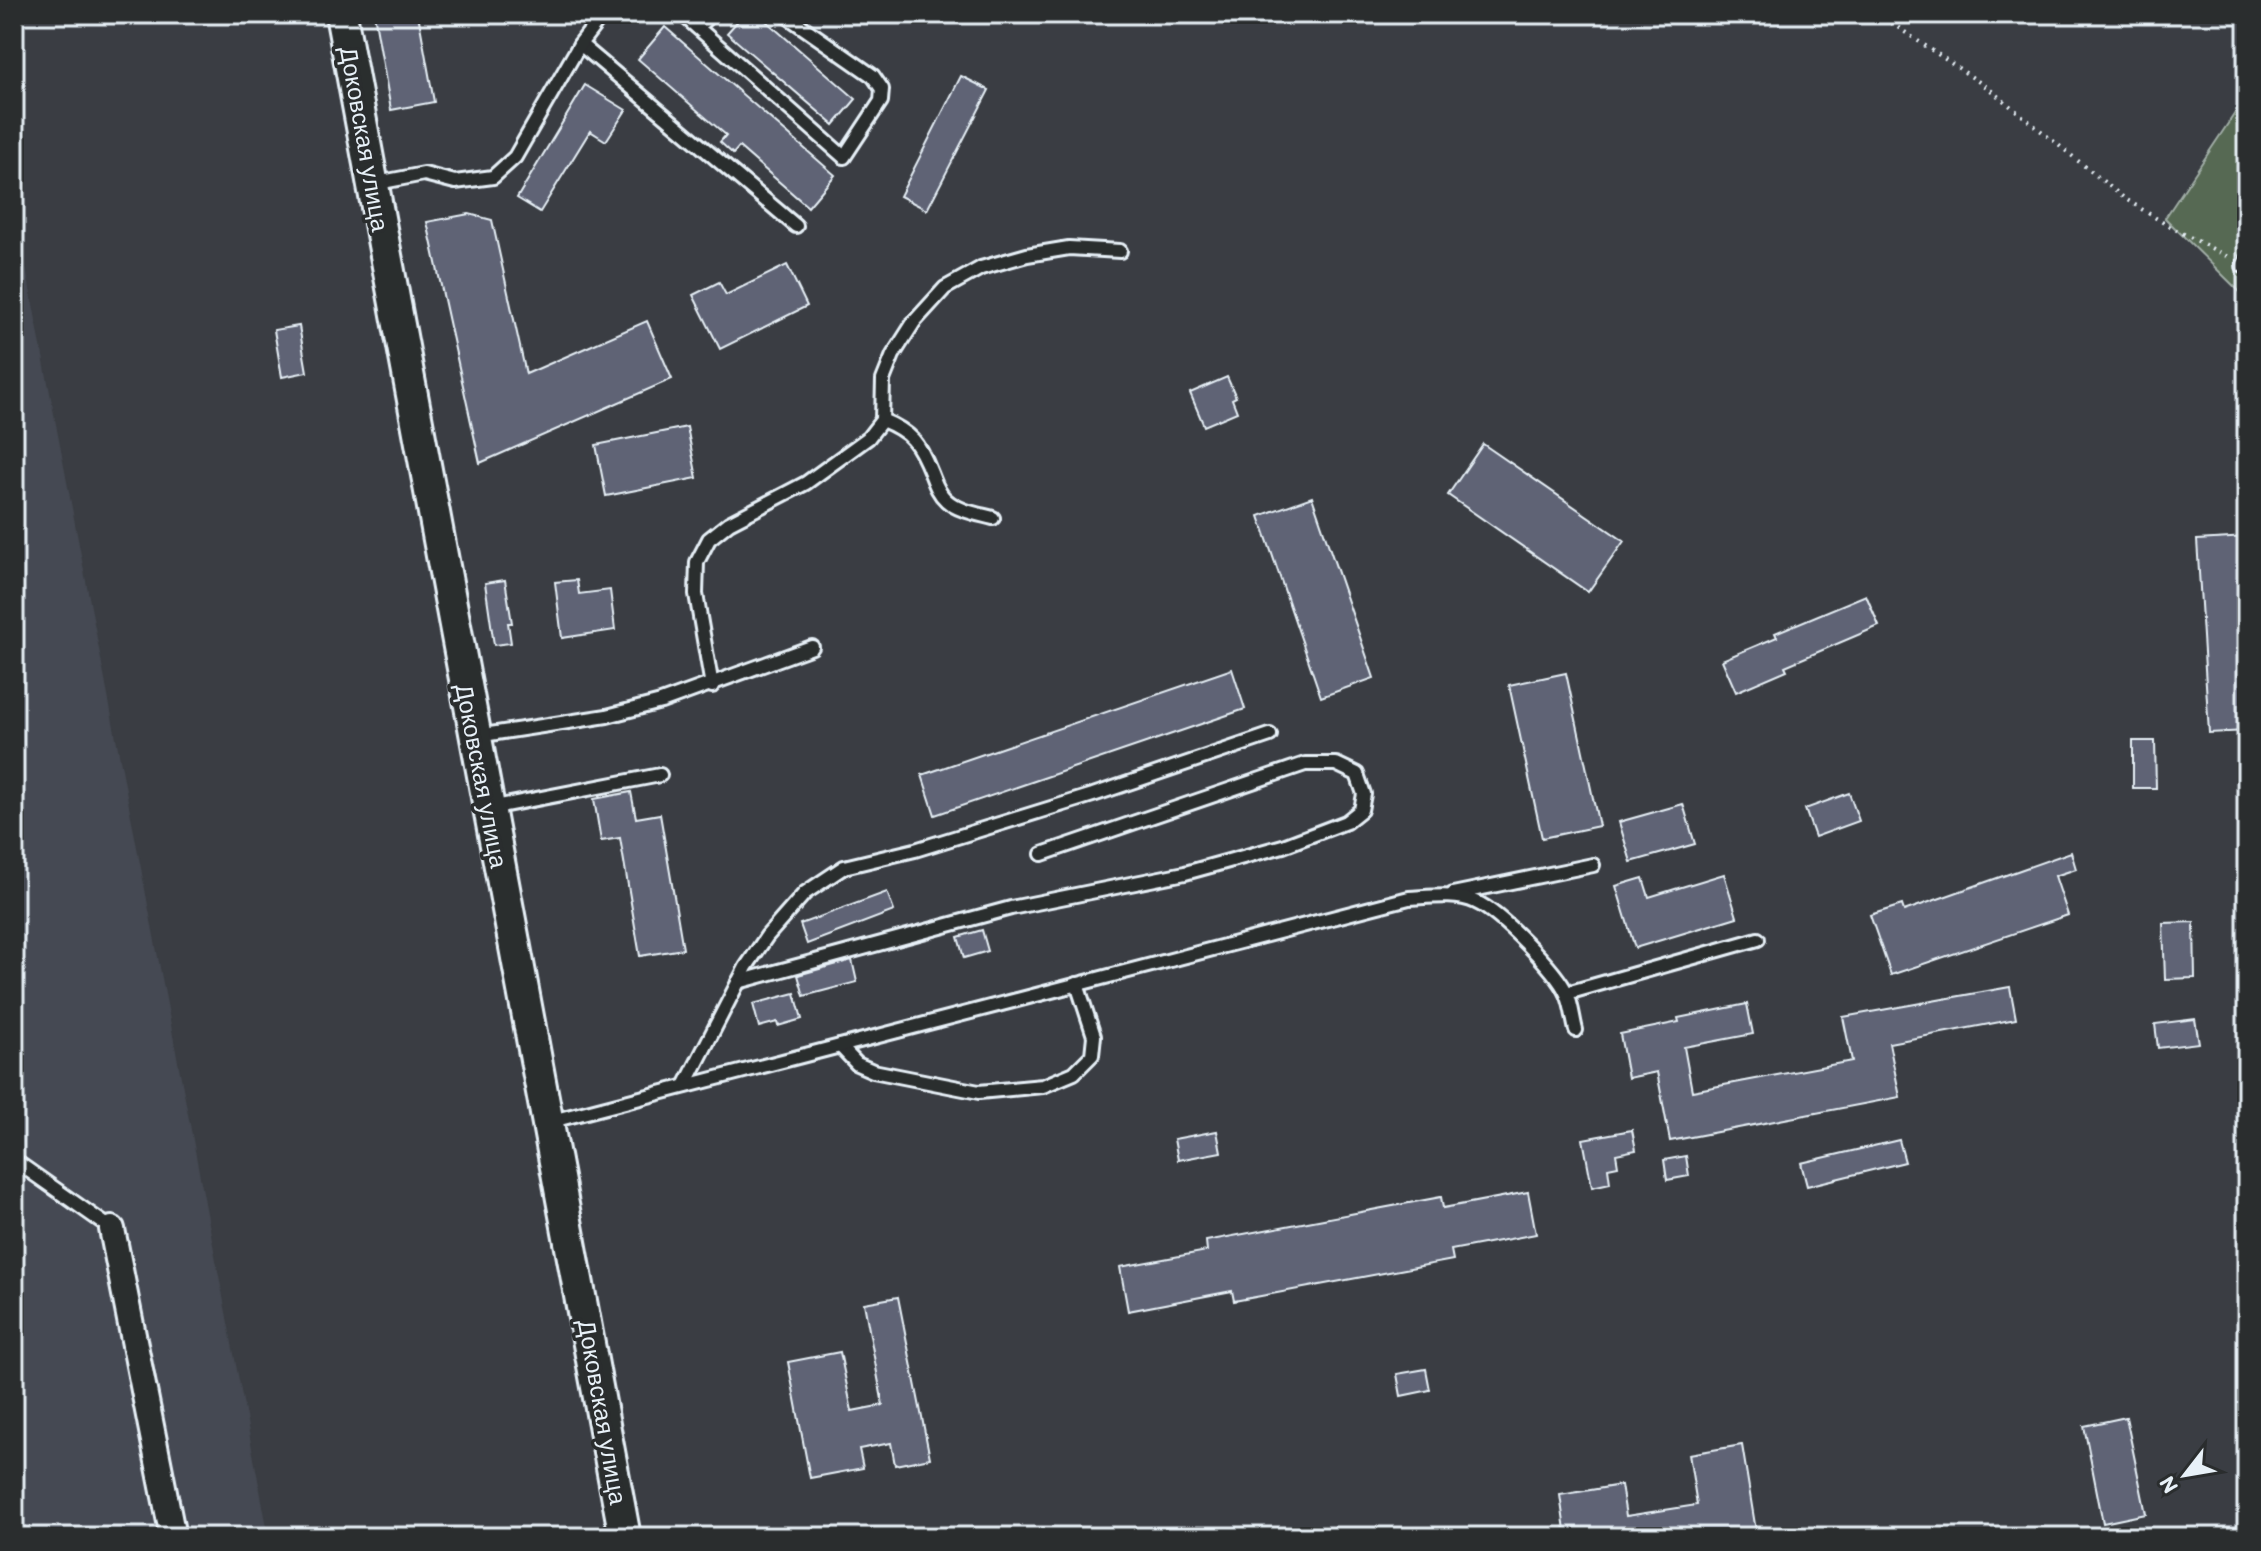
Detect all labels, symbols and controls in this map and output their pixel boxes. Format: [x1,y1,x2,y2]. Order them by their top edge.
street label: Доковская улица [334,44,395,234]
street label: Доковская улица [449,681,514,871]
street label: Доковская улица [572,1317,633,1507]
north arrow [2145,1435,2225,1515]
text: N [2153,1472,2184,1498]

